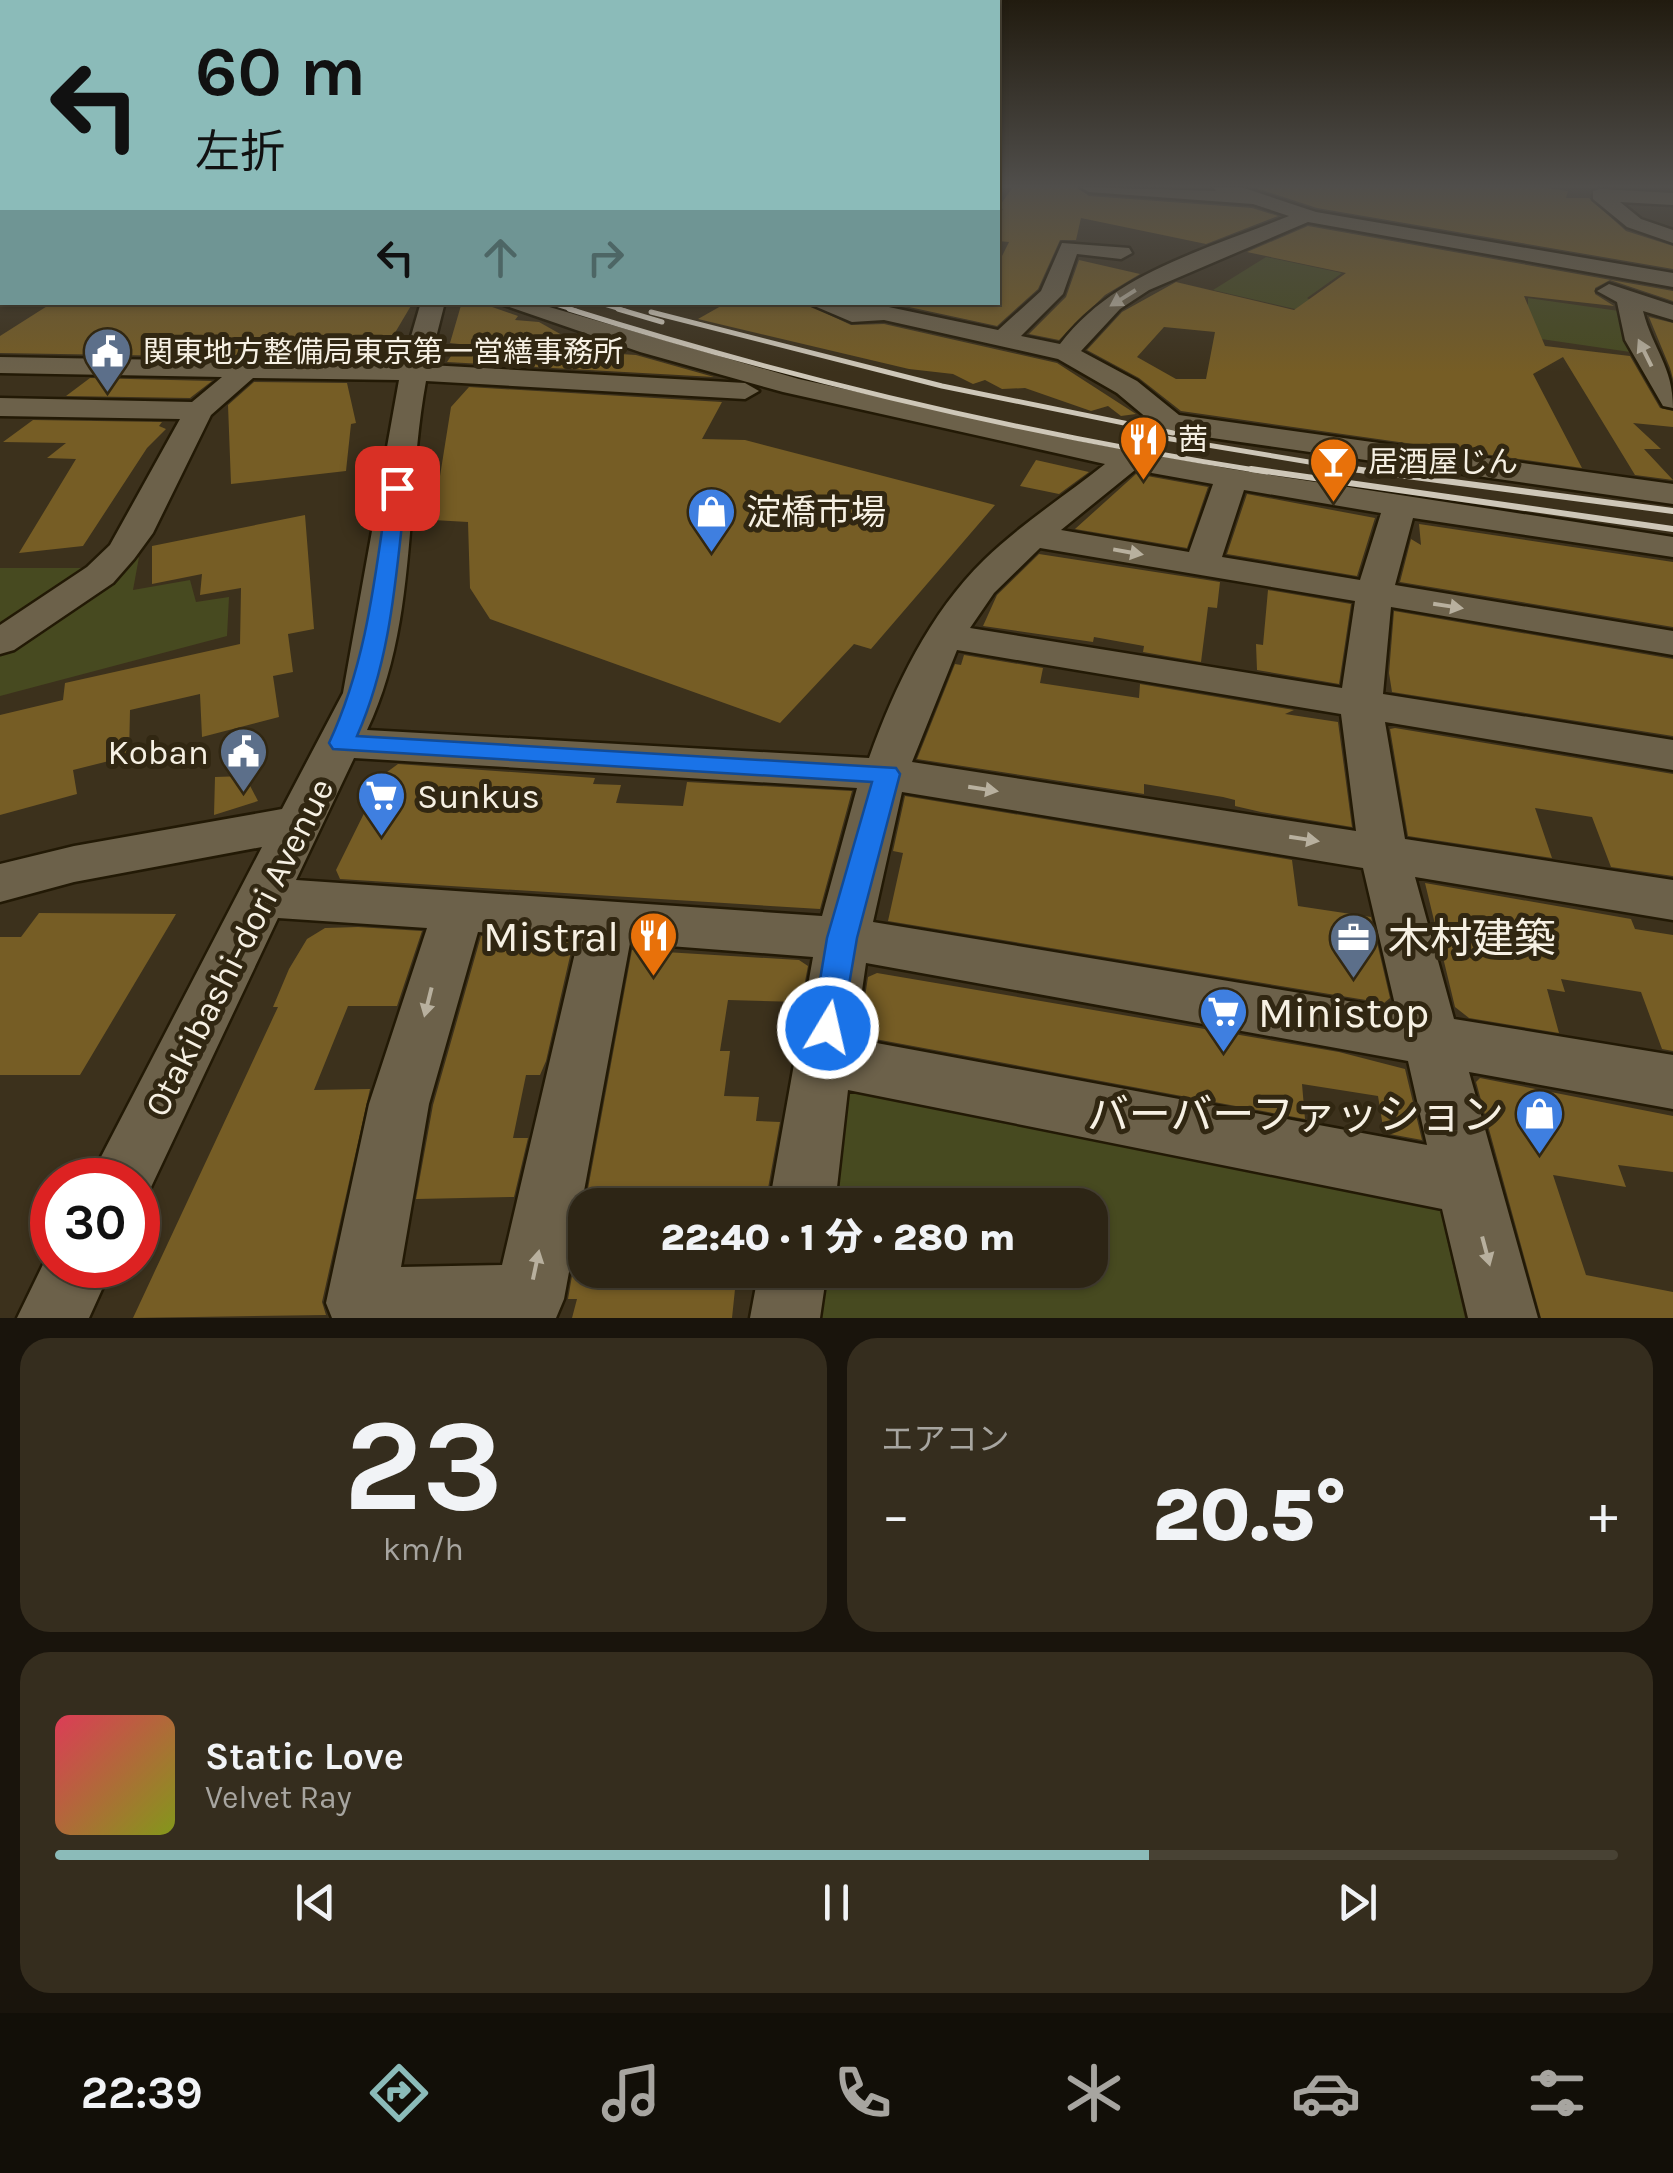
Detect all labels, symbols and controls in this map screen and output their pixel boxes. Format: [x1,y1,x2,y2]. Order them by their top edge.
text: 60 m [195,31,366,113]
icon: left [30,40,160,170]
text: 左折 [195,126,285,178]
icon: left [368,230,423,285]
icon: ahead [473,230,528,285]
icon: right [578,230,633,285]
one-way arrow [1109,289,1137,307]
public building icon: 関東地方整備局東京第一営繕事務所 [82,326,134,394]
place label: 関東地方整備局東京第一営繕事務所 [143,334,623,370]
one-way arrow [1637,338,1654,367]
restaurant icon: 茜 [1117,414,1169,482]
place label: 茜 [1178,422,1208,458]
bar icon: 居酒屋じん [1307,436,1359,504]
place label: 居酒屋じん [1368,444,1518,480]
pin [355,446,440,531]
icon: arrive [370,461,425,516]
shop icon: 淀橋市場 [685,486,737,554]
place label: 淀橋市場 [746,492,886,533]
one-way arrow [1113,545,1144,561]
one-way arrow [1433,599,1465,614]
public building icon: Koban [218,726,270,794]
place label: Koban [107,732,209,773]
supermarket icon: Sunkus [356,770,408,838]
street label: Otakibashi-dori Avenue [136,771,343,1123]
place label: Sunkus [417,776,540,817]
one-way arrow [968,782,999,797]
one-way arrow [1289,832,1321,847]
restaurant icon: Mistral [628,910,680,978]
place label: Mistral [483,912,619,962]
office icon: 木村建築 [1327,912,1379,980]
place label: 木村建築 [1388,914,1556,964]
position arrow [776,976,880,1080]
supermarket icon: Ministop [1197,986,1249,1054]
one-way arrow [419,987,435,1018]
place label: Ministop [1258,988,1429,1038]
shop icon: バーバーファッション [1513,1088,1565,1156]
place label: バーバーファッション [1087,1090,1504,1140]
speed limit sign: 30 [30,1158,160,1288]
text: 22:40 · 1 分 · 280 m [661,1215,1015,1260]
one-way arrow [1478,1236,1494,1267]
one-way arrow [529,1249,544,1280]
text: 23 [343,1390,503,1542]
text: エアコン [882,1421,1010,1458]
text: 20.5° [1152,1471,1347,1559]
text: − [882,1483,910,1547]
text: + [1589,1483,1618,1547]
text: km/h [383,1531,464,1568]
text: Static Love [205,1734,404,1779]
text: Velvet Ray [205,1779,352,1816]
icon: previous [288,1875,343,1930]
icon: pause [809,1875,864,1930]
icon: next [1330,1875,1385,1930]
icon: directions [364,2058,434,2128]
icon: music [596,2058,666,2128]
icon: phone [828,2058,898,2128]
icon: climate [1059,2058,1129,2128]
icon: car [1291,2058,1361,2128]
icon: filters [1522,2058,1592,2128]
text: 22:39 [81,2067,203,2119]

